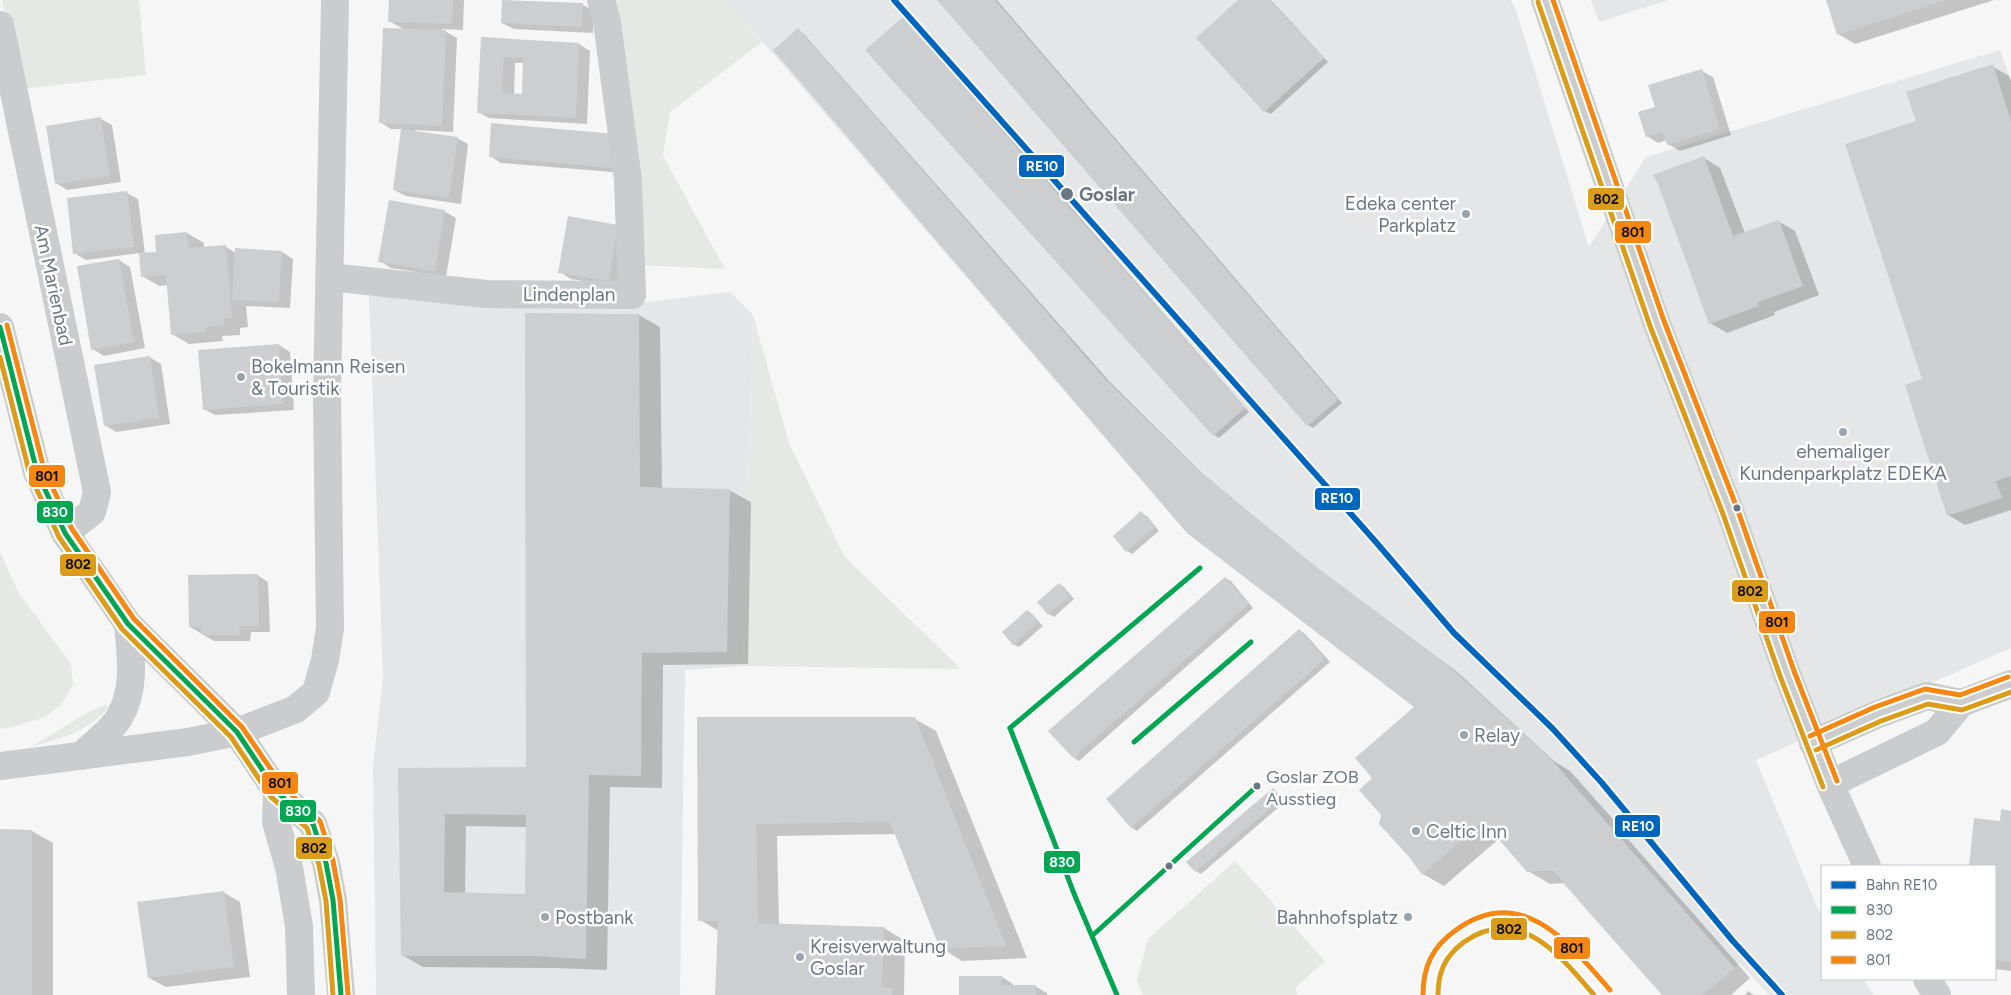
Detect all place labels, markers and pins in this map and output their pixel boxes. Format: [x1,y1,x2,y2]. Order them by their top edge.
place label: Goslar [1079,183,1135,206]
marker: Goslar [1059,186,1075,202]
place label: Edeka center Parkplatz [1345,192,1457,237]
marker: Edeka center Parkplatz [1460,208,1472,220]
place label: Bokelmann Reisen & Touristik [251,355,405,400]
marker: Bokelmann Reisen & Touristik [235,371,247,383]
marker: ehemaliger Kundenparkplatz EDEKA [1837,426,1849,438]
place label: ehemaliger Kundenparkplatz EDEKA [1739,440,1947,485]
unlabelled marker [1732,503,1742,513]
place label: Relay [1474,724,1520,747]
marker: Relay [1458,729,1470,741]
place label: Goslar ZOB Ausstieg [1266,766,1359,810]
marker: Goslar ZOB Ausstieg [1252,781,1262,791]
place label: Celtic Inn [1426,820,1507,843]
marker: Celtic Inn [1410,825,1422,837]
unlabelled marker [1164,861,1174,871]
place label: Postbank [555,906,634,929]
place label: Bahnhofsplatz [1276,906,1398,929]
marker: Postbank [539,911,551,923]
marker: Bahnhofsplatz [1402,911,1414,923]
place label: Kreisverwaltung Goslar [810,935,946,980]
marker: Kreisverwaltung Goslar [794,951,806,963]

